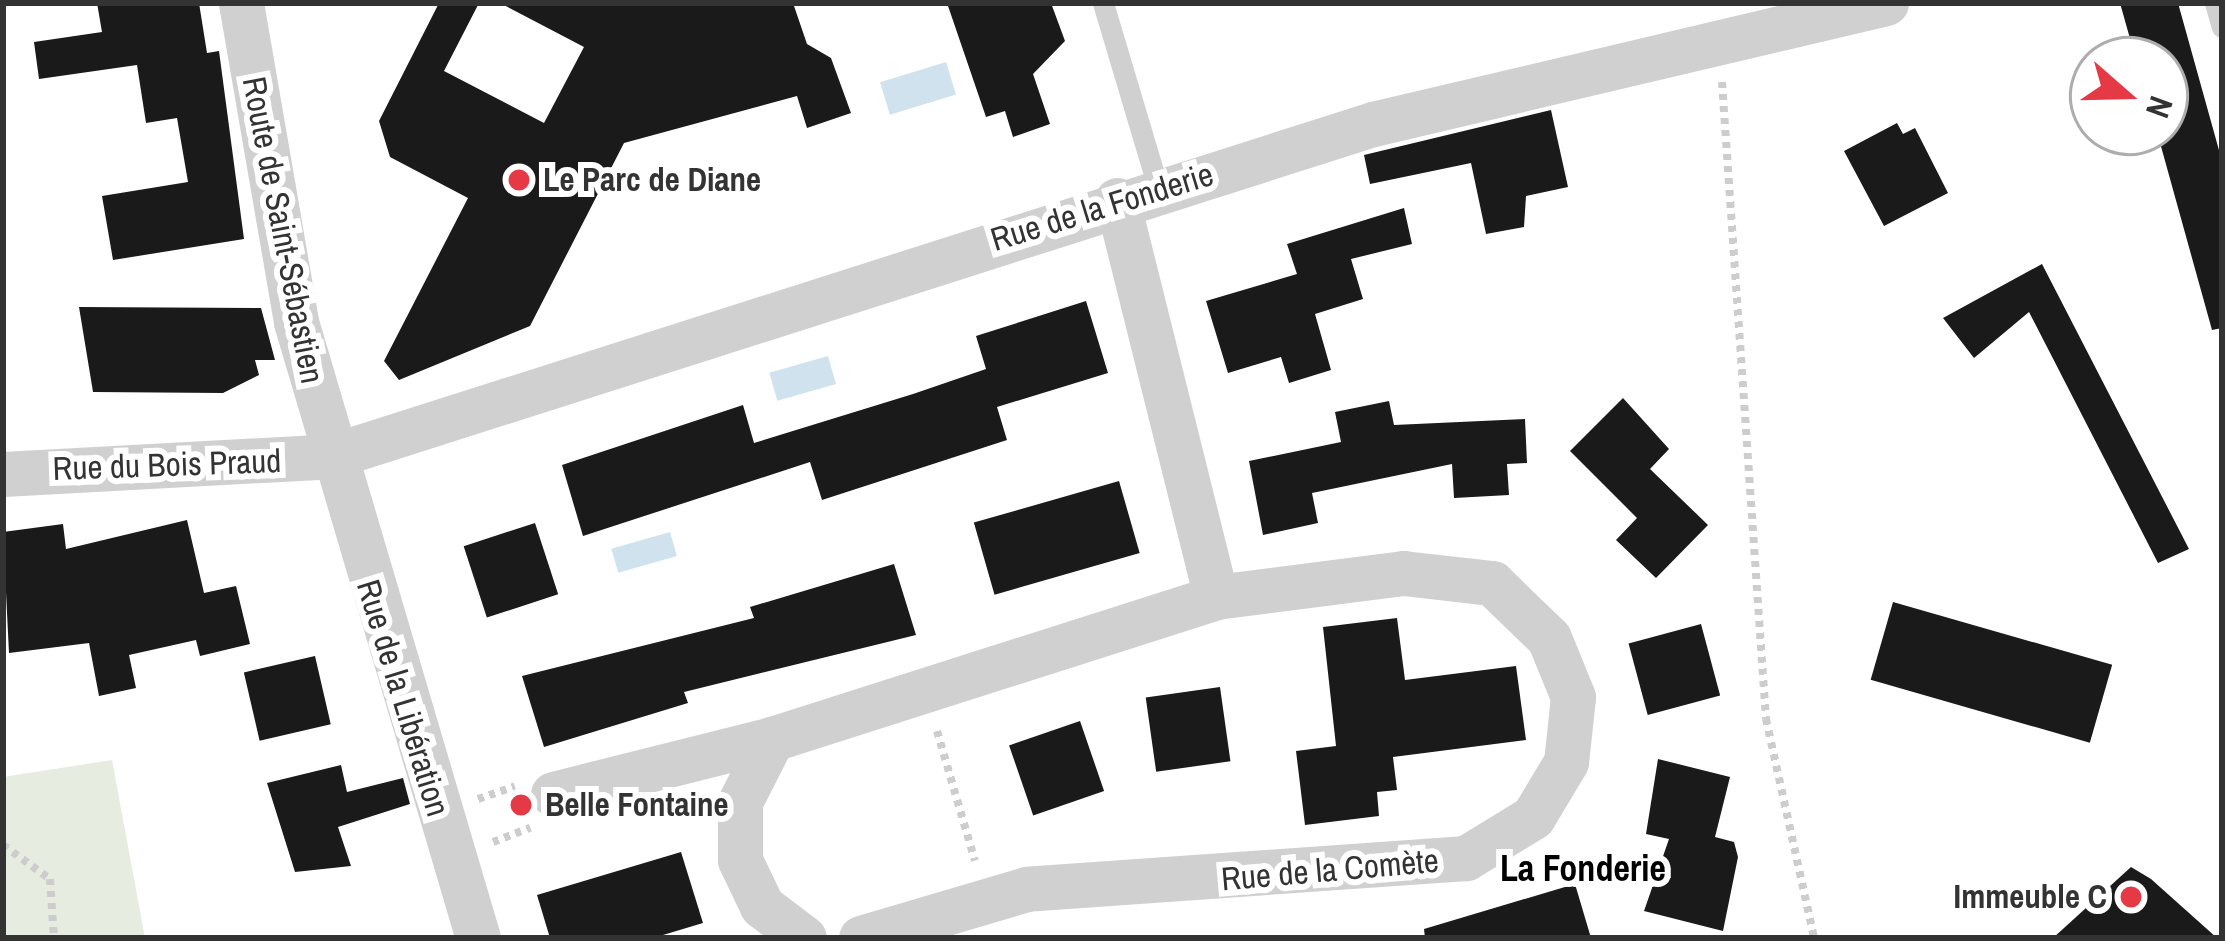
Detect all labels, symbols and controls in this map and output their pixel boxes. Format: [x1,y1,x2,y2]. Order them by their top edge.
north arrow [2069,36,2189,156]
street label: Route de Saint-Sébastien [234,73,332,387]
text: N [2136,91,2184,124]
street label: Rue de la Fonderie [986,154,1218,260]
place label: Le Parc de Diane [543,160,761,200]
marker: Le Parc de Diane [506,167,532,193]
street label: Rue du Bois Praud [52,441,282,489]
street label: Rue de la Libération [348,575,458,821]
place label: Belle Fontaine [545,785,729,825]
marker: Belle Fontaine [508,792,534,818]
street label: Rue de la Comète [1220,841,1440,899]
district label: La Fonderie [1500,847,1666,891]
place label: Immeuble C [1954,877,2107,917]
marker: Immeuble C [2118,884,2144,910]

